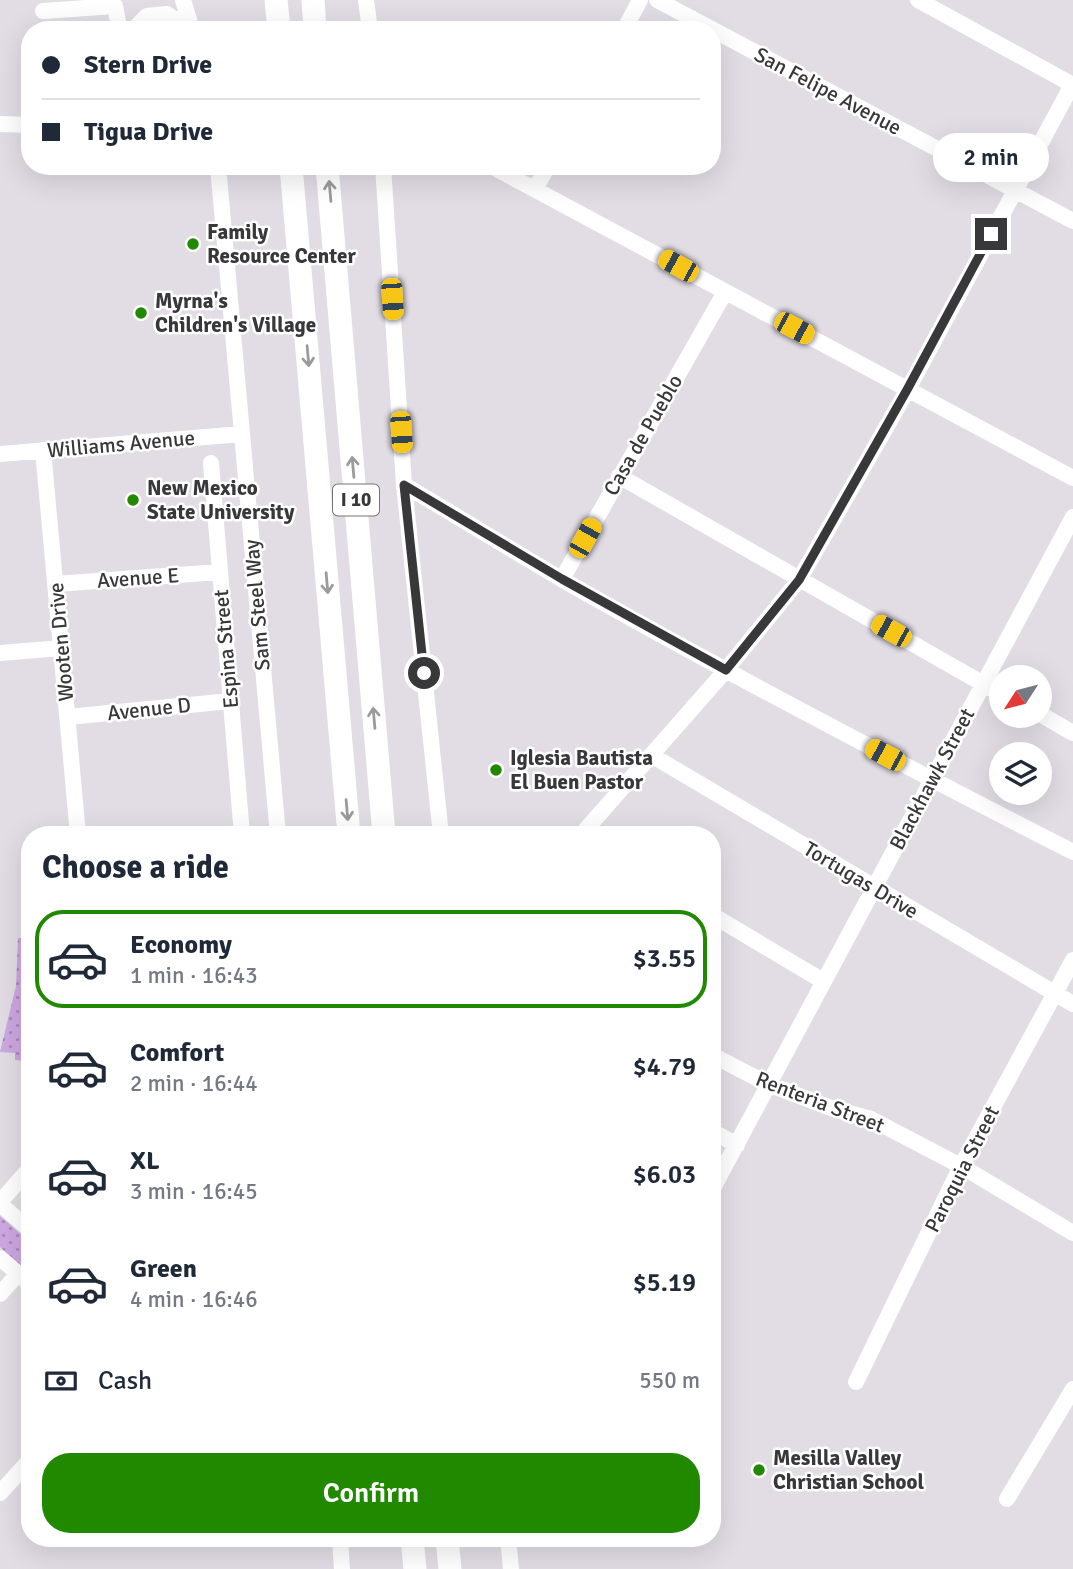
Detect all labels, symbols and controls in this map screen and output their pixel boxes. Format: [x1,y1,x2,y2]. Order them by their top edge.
street label: San Felipe Avenue [750,41,906,141]
text: Stern Drive [84,49,212,81]
text: Tigua Drive [84,116,213,148]
callout: 2 min [933,132,1049,182]
text: 2 min [963,143,1019,172]
one-way arrow [323,181,336,203]
route end [975,218,1007,250]
place label: Family Resource Center [207,219,356,269]
marker: Family Resource Center [185,236,201,252]
car [655,247,702,285]
car [381,277,404,321]
place label: Myrna's Children's Village [155,288,316,338]
marker: Myrna's Children's Village [133,305,149,321]
car [771,309,818,347]
one-way arrow [302,344,315,367]
street label: Casa de Pueblo [598,370,688,500]
car [390,410,413,454]
street label: Williams Avenue [46,425,196,463]
one-way arrow [346,456,359,479]
place label: New Mexico State University [147,475,295,525]
road number: I 10 [333,485,379,516]
marker: New Mexico State University [125,492,141,508]
car [566,515,605,561]
street label: Sam Steel Way [238,538,276,672]
street label: Avenue E [96,562,180,594]
one-way arrow [321,571,334,594]
street label: Wooten Drive [43,581,79,703]
street label: Espina Street [208,588,244,710]
car [868,612,915,650]
route start [408,657,440,689]
north arrow [989,665,1052,728]
map controls [989,665,1052,805]
street label: Avenue D [106,692,192,726]
street label: Blackhawk Street [884,704,980,854]
one-way arrow [367,707,380,730]
car [862,736,909,774]
button: layers [989,742,1052,805]
place label: Iglesia Bautista El Buen Pastor [510,745,653,795]
marker: Iglesia Bautista El Buen Pastor [488,762,504,778]
one-way arrow [341,798,354,820]
street label: Tortugas Drive [799,836,923,924]
text: Choose a ride [42,848,229,887]
icon: car [46,928,109,991]
text: Economy [130,929,232,961]
text: $3.55 [633,943,696,975]
text: 1 min · 16:43 [130,961,258,990]
icon: car [46,1036,109,1099]
text: Comfort [130,1037,224,1069]
text: $4.79 [633,1051,696,1083]
street label: Renteria Street [752,1066,888,1138]
text: 2 min · 16:44 [130,1069,258,1098]
street label: Paroquia Street [919,1101,1005,1237]
icon: car [46,1144,109,1207]
text: XL [130,1145,160,1177]
text: $6.03 [633,1159,696,1191]
text: 3 min · 16:45 [130,1177,258,1206]
icon: car [46,1252,109,1315]
text: Green [130,1253,197,1285]
text: $5.19 [633,1267,696,1299]
text: 4 min · 16:46 [130,1285,258,1314]
icon: cash [42,1362,80,1400]
text: Cash [98,1365,152,1397]
text: 550 m [639,1366,700,1395]
place label: Mesilla Valley Christian School [773,1445,925,1495]
button: Confirm [42,1453,700,1533]
marker: Mesilla Valley Christian School [751,1462,767,1478]

